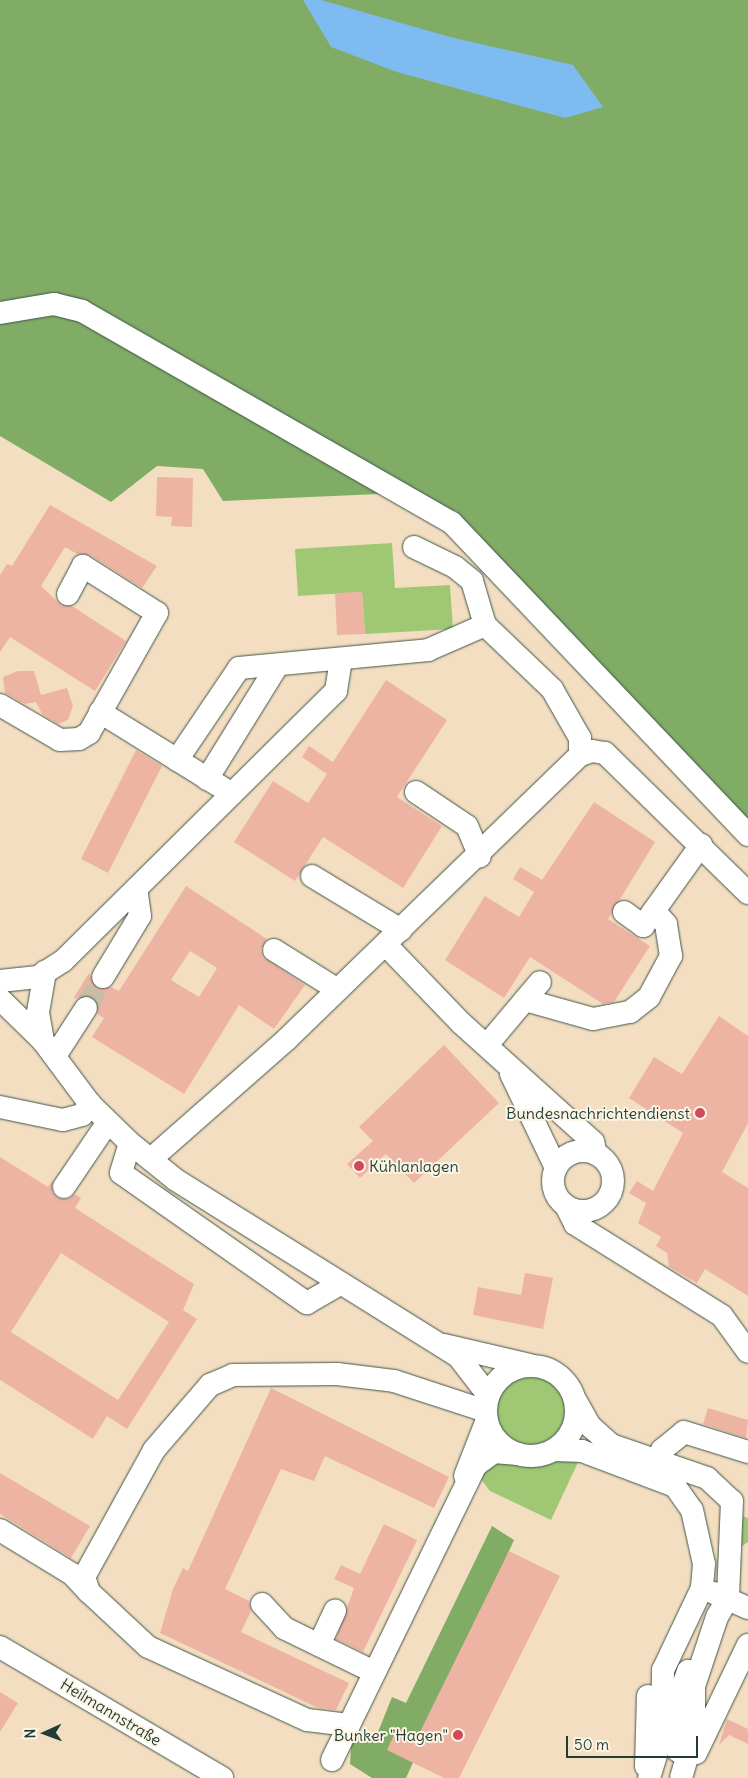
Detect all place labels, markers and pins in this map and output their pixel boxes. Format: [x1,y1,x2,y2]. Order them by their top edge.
place label: Bundesnachrichtendienst [506,1103,690,1123]
marker: Bundesnachrichtendienst [694,1107,706,1119]
place label: Kühlanlagen [369,1156,459,1176]
marker: Kühlanlagen [353,1160,365,1172]
place label: Bunker "Hagen" [334,1725,448,1745]
marker: Bunker "Hagen" [452,1729,464,1741]

